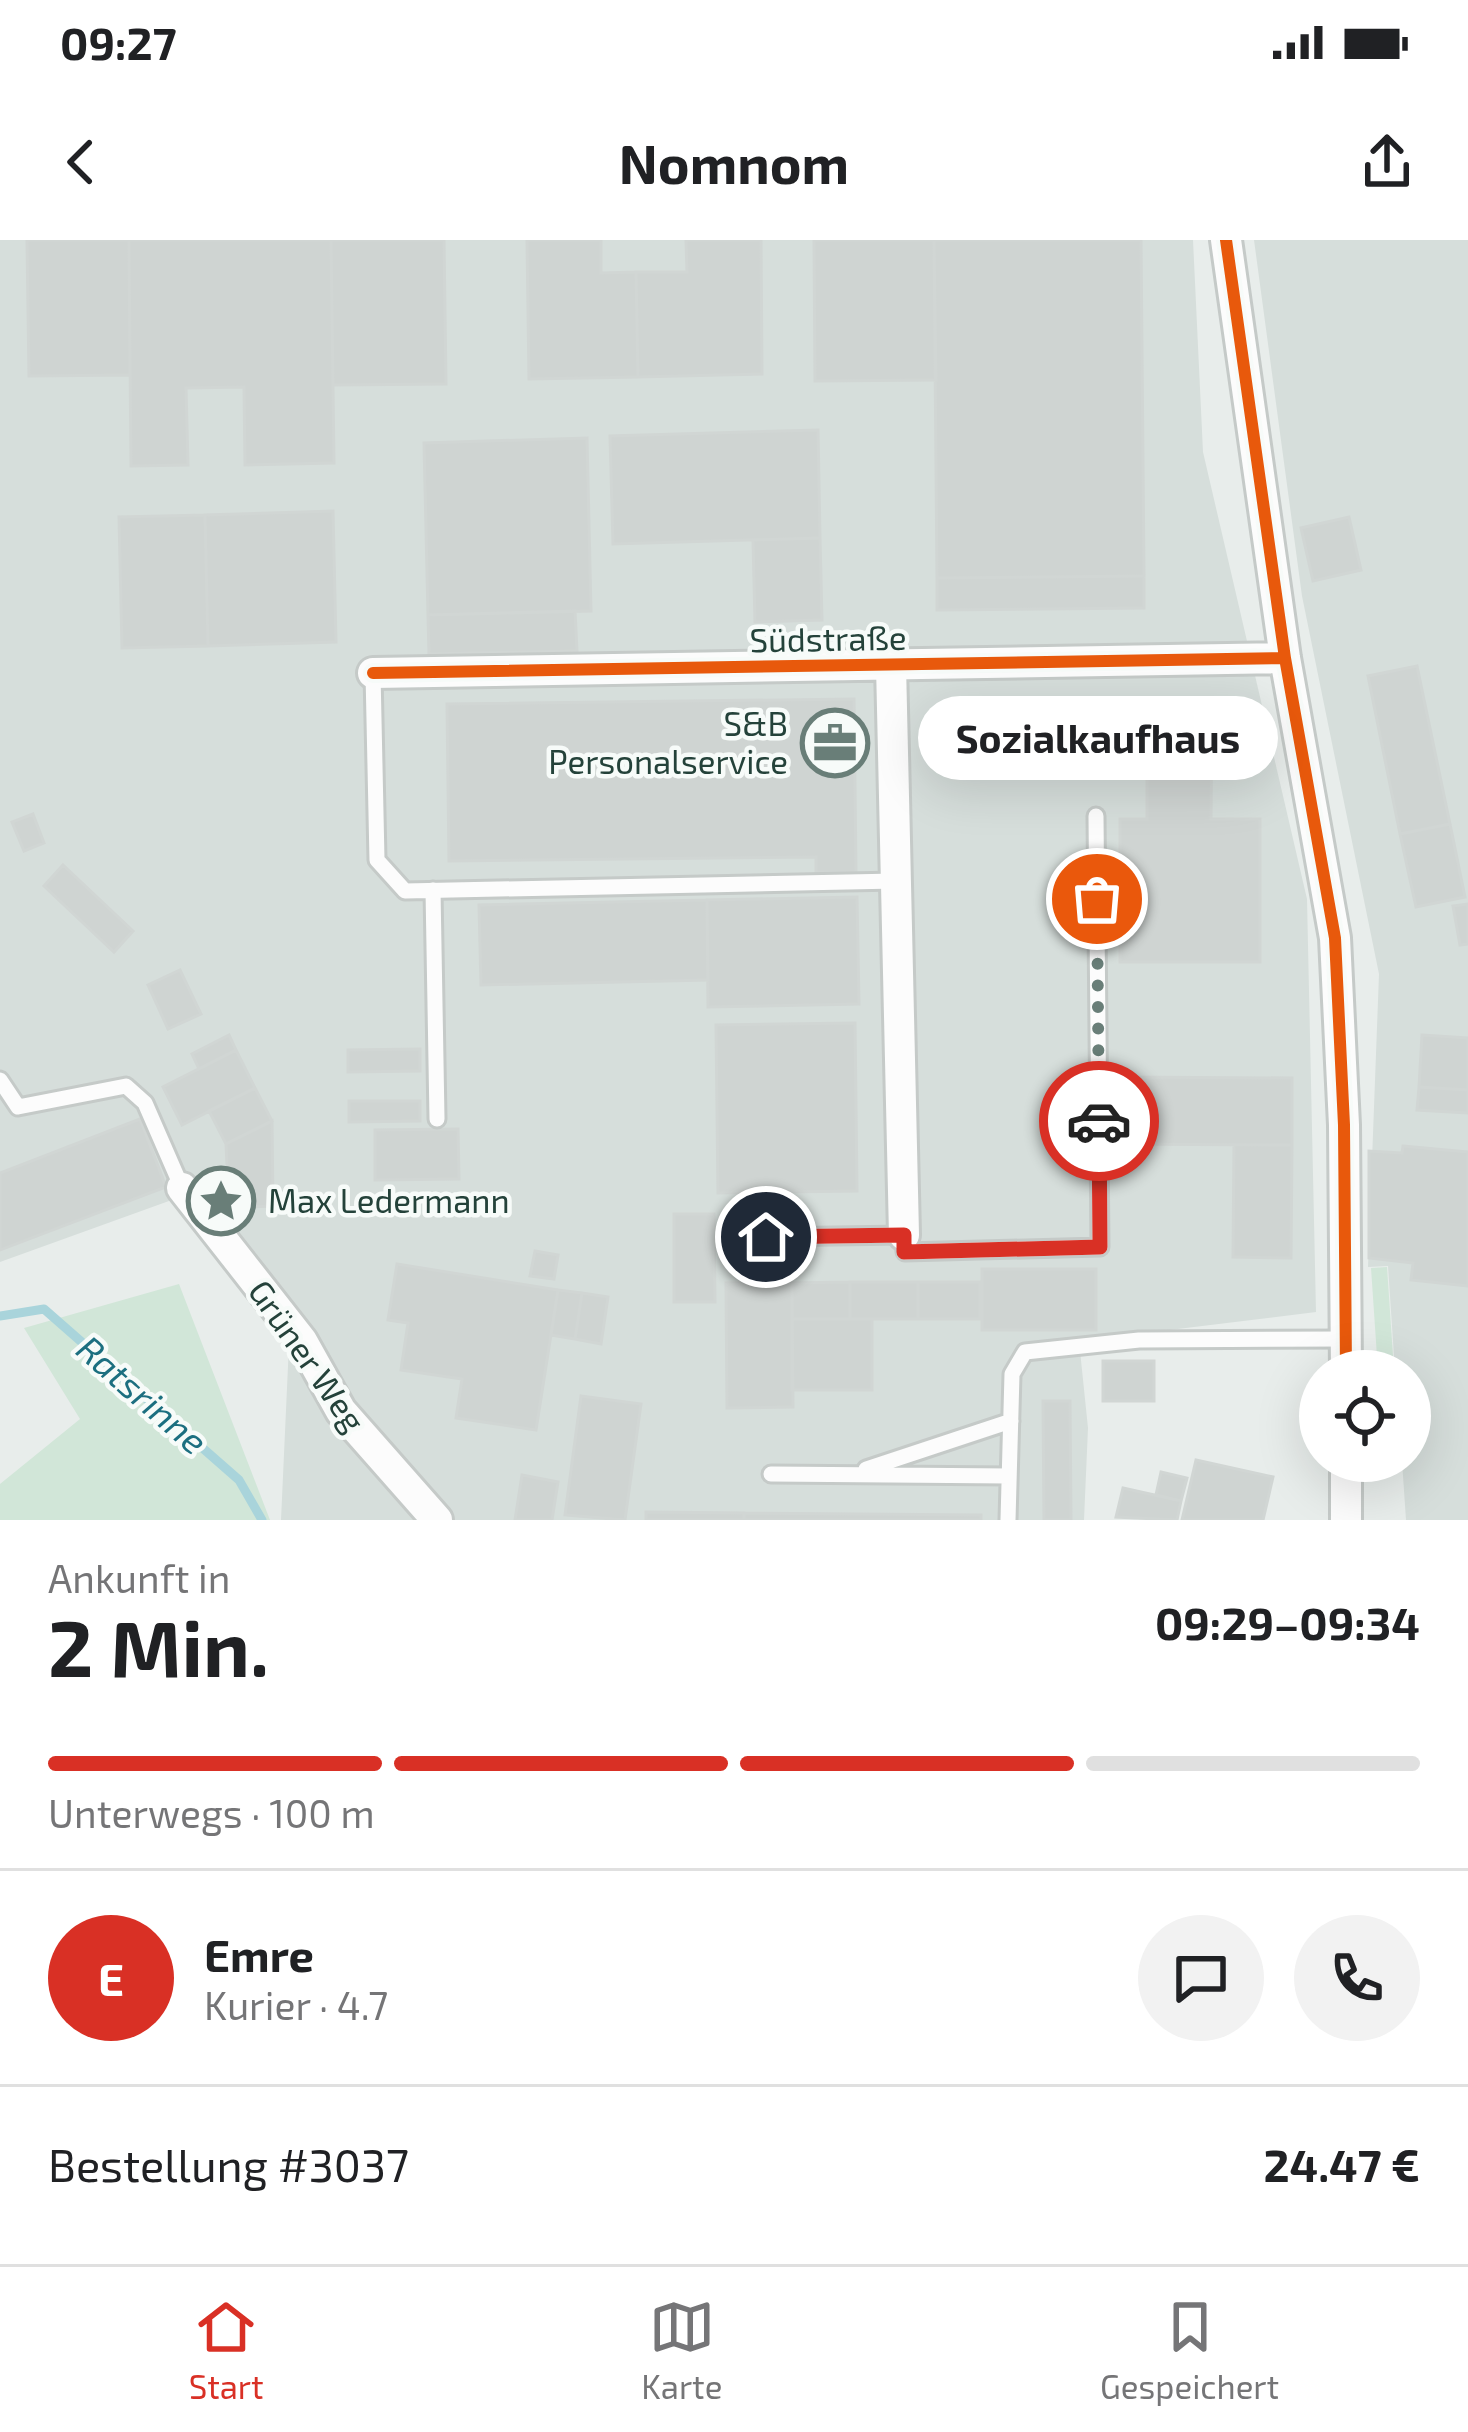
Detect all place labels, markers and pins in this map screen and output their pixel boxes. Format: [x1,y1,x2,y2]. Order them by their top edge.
callout: Sozialkaufhaus [917,695,1277,779]
place label: S&B Personalservice [548,703,788,781]
office icon: S&B Personalservice [800,708,870,778]
pin [1046,848,1148,950]
place icon: Max Ledermann [186,1166,256,1236]
place label: Max Ledermann [268,1180,510,1220]
pin [715,1186,817,1288]

